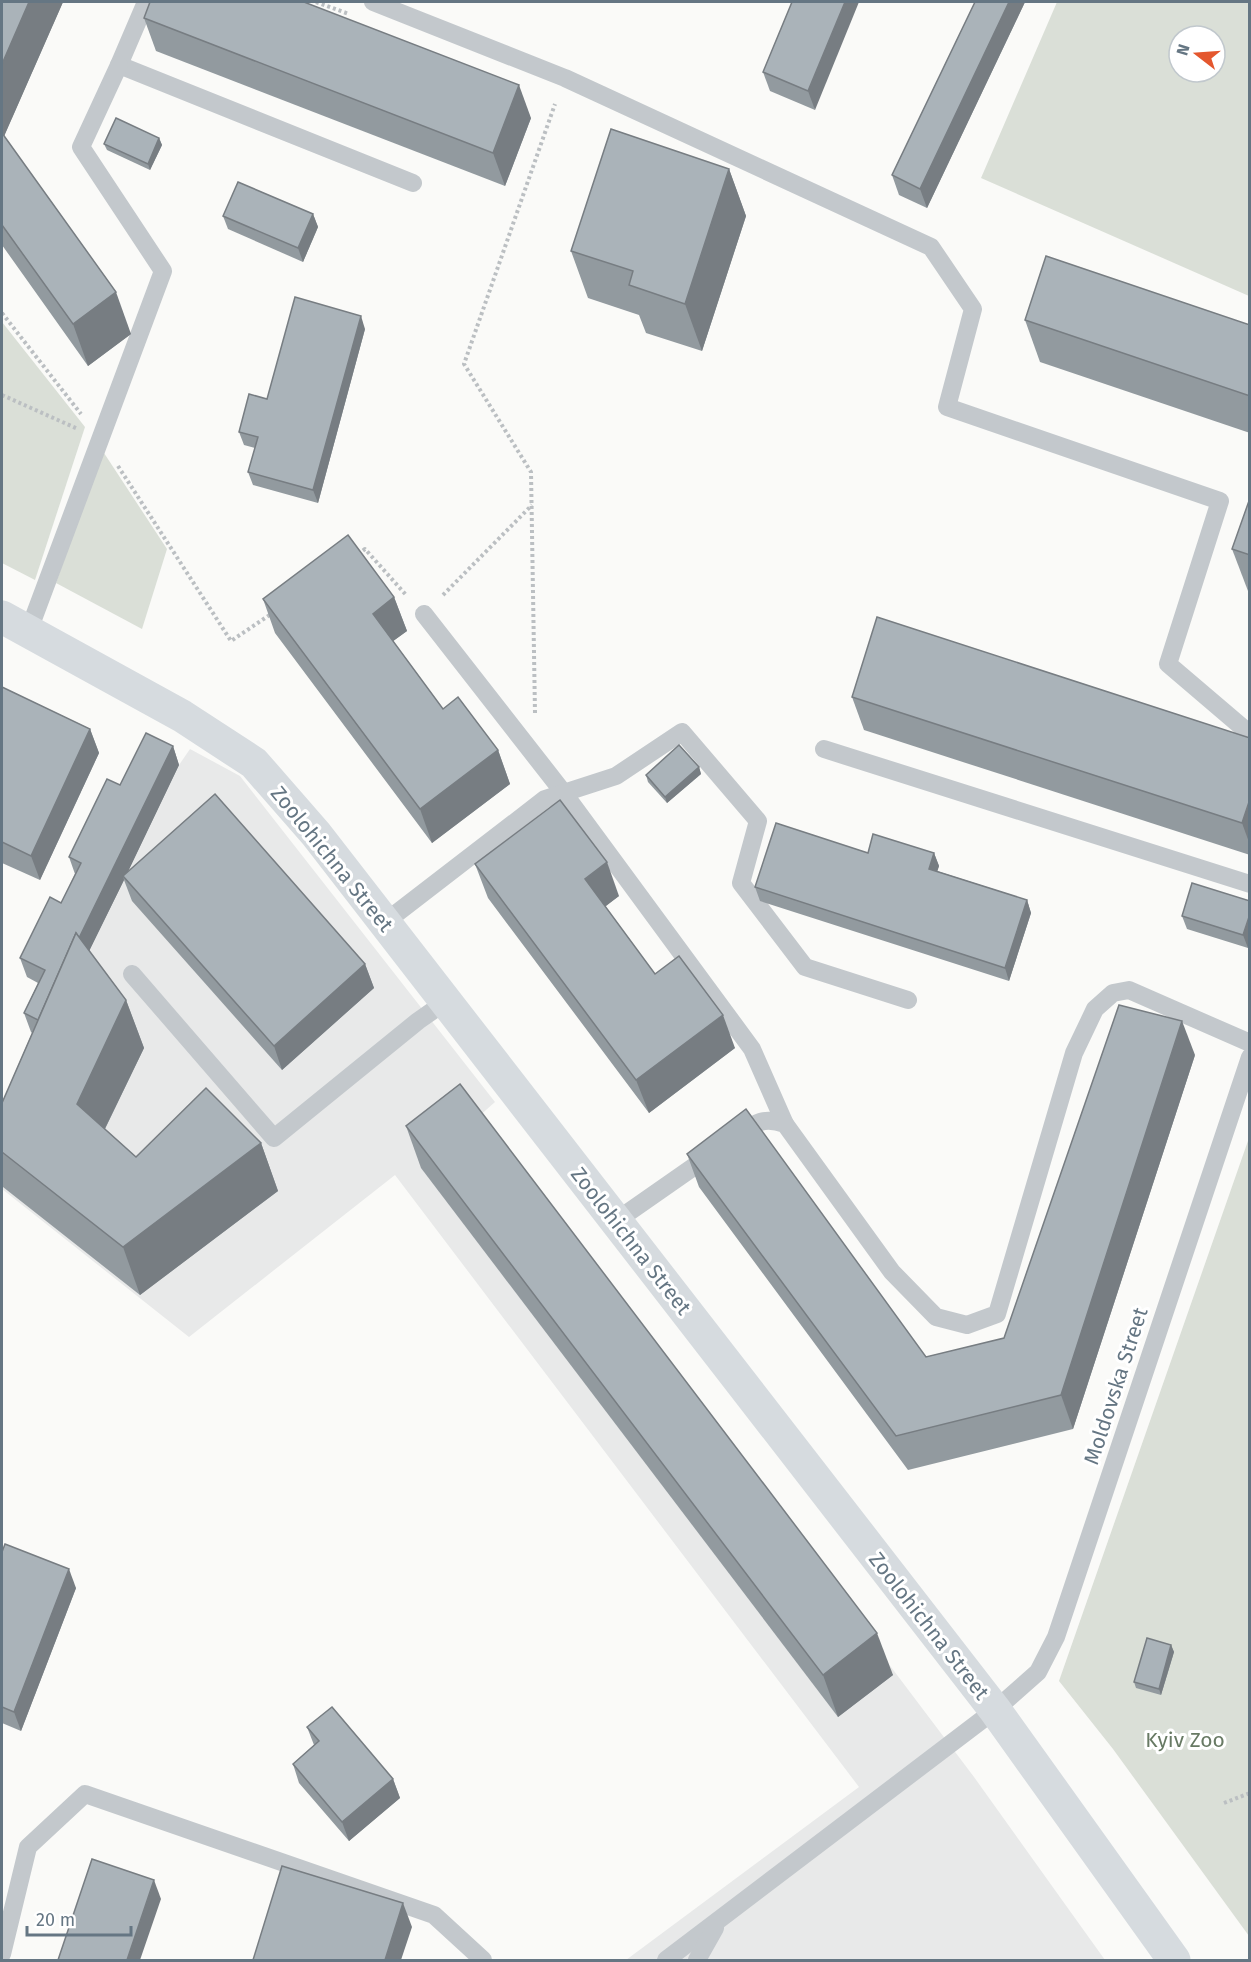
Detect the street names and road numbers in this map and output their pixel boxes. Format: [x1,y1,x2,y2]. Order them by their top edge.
street label: Zoolohichna Street [265,781,399,938]
street label: Zoolohichna Street [565,1162,697,1320]
street label: Moldovska Street [1078,1304,1154,1468]
street label: Zoolohichna Street [863,1547,995,1705]

